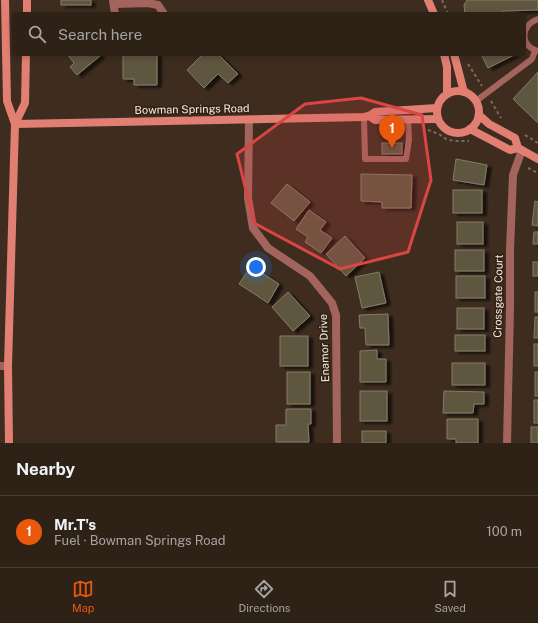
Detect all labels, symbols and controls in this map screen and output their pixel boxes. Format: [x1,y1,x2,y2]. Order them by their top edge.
search box [12,12,526,56]
icon: search [26,23,48,45]
text: Search here [58,26,142,43]
street label: Bowman Springs Road [134,102,250,116]
pin: 1 [379,115,405,148]
street label: Crossgate Court [491,254,505,338]
your location [246,257,266,277]
street label: Enamor Drive [317,314,331,382]
text: Nearby [16,459,75,479]
text: Mr.T's [54,516,96,533]
text: 1 [26,524,32,539]
text: 100 m [486,524,522,539]
text: Fuel · Bowman Springs Road [54,533,226,548]
tab: Map [72,578,94,614]
tab: Directions [239,578,290,614]
tab: Saved [434,578,466,614]

